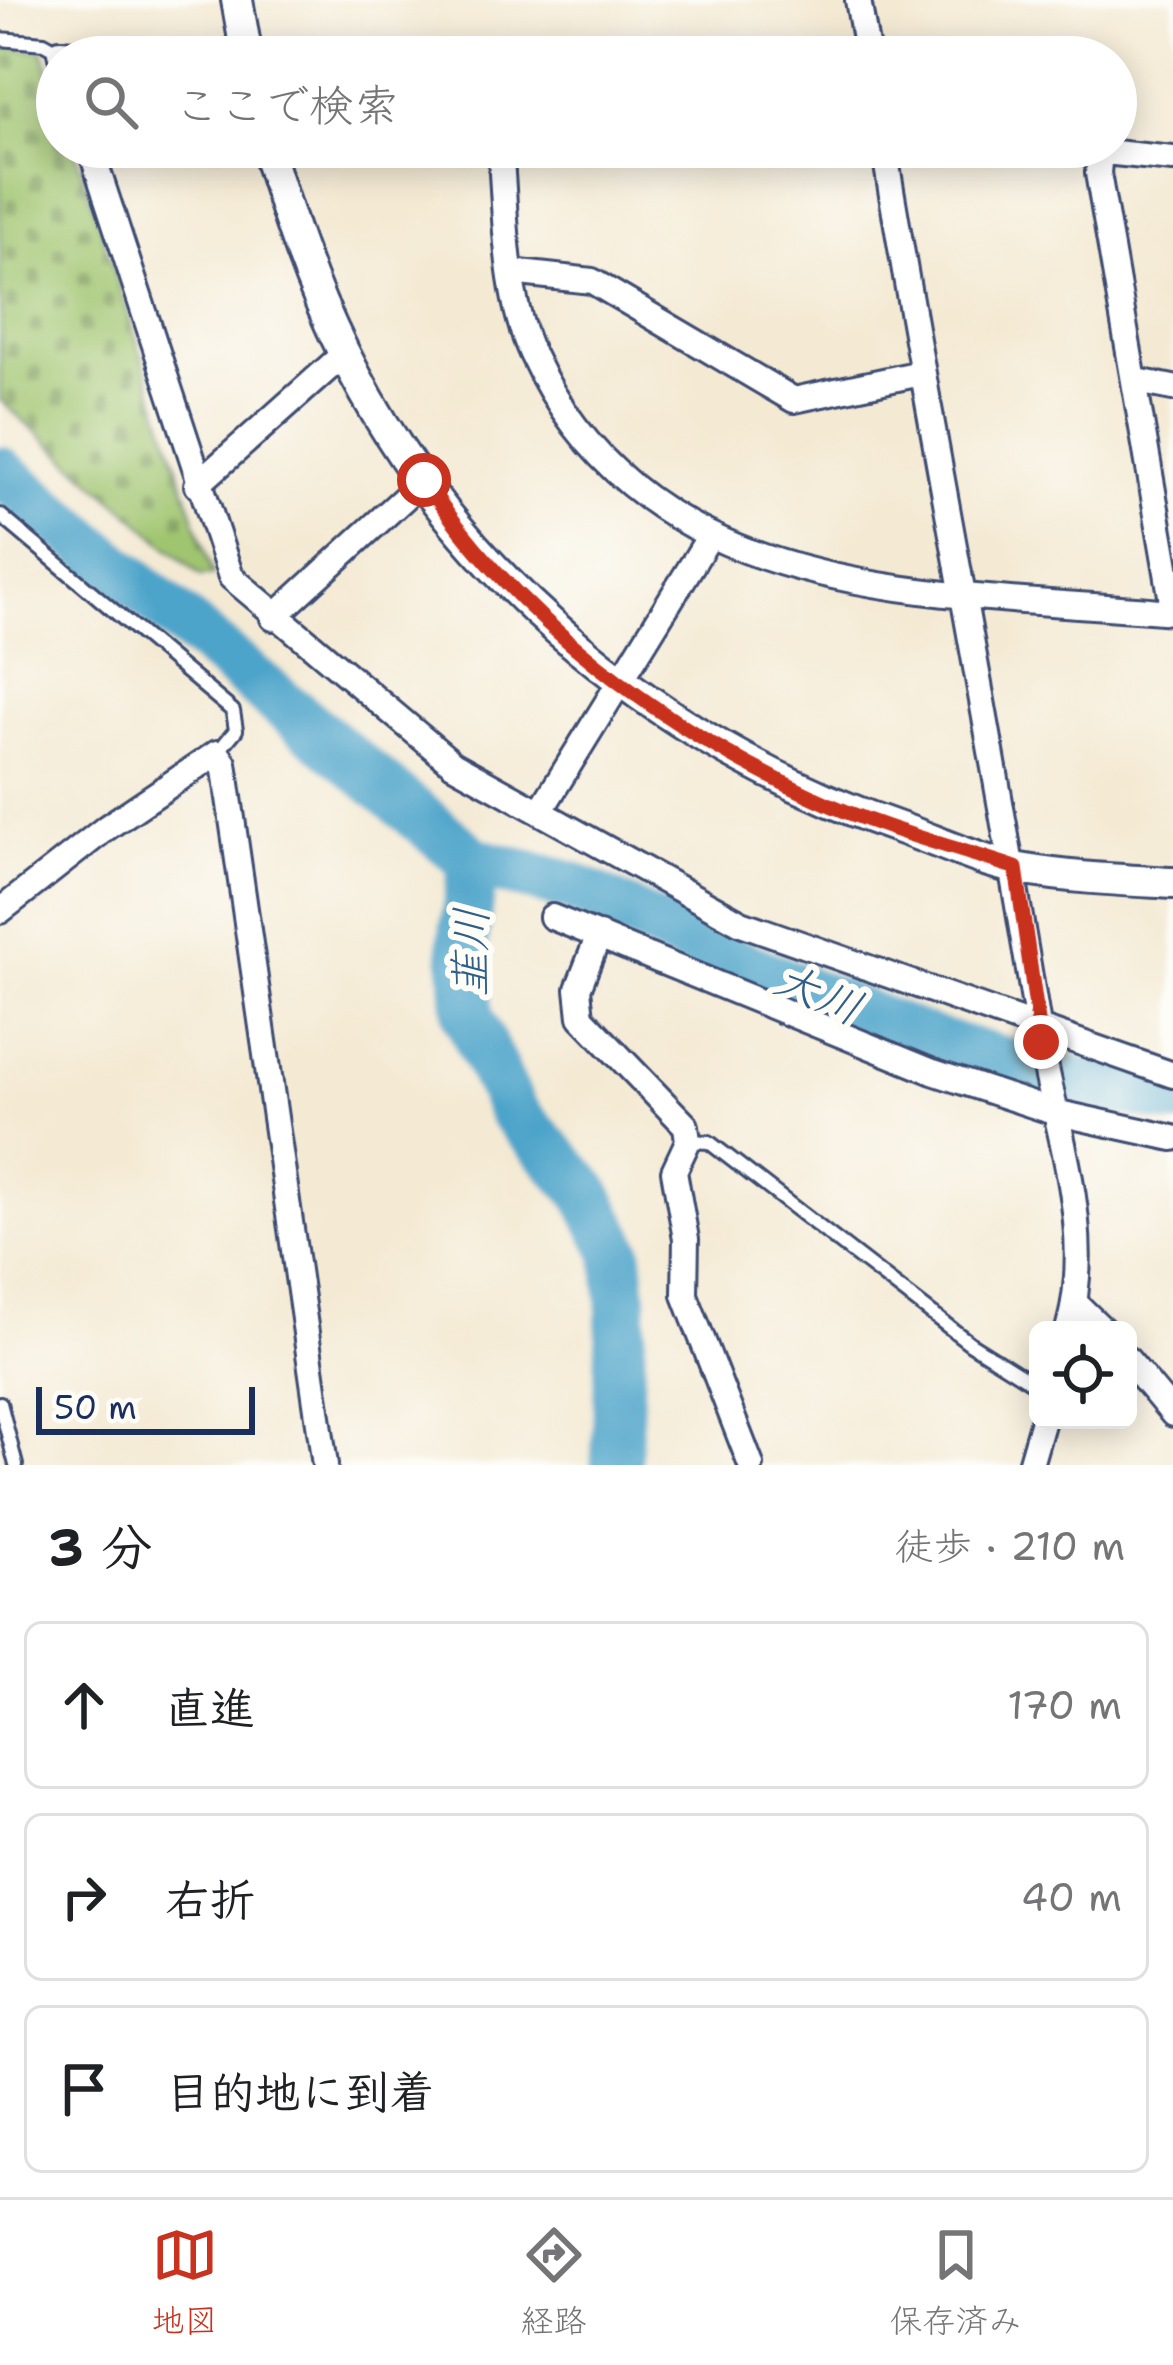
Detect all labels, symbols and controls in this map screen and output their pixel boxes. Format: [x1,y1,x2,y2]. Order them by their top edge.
search box [36,36,1137,168]
icon: search [78,69,144,135]
text: ここで検索 [174,75,399,135]
route start [397,453,451,507]
water label: 韮川 [439,906,501,998]
water label: 大川 [766,948,872,1038]
route end [1014,1015,1068,1069]
map controls [1029,1321,1137,1429]
button: locate [1029,1321,1137,1429]
scale bar [36,1381,255,1434]
text: 50 m [54,1385,137,1430]
text: 3 分 [48,1513,152,1581]
text: 徒歩 · 210 m [895,1520,1125,1572]
icon: ahead [51,1672,117,1738]
text: 直進 [165,1678,255,1738]
text: 170 m [1007,1679,1122,1731]
icon: right [51,1864,117,1930]
text: 右折 [165,1870,255,1930]
text: 40 m [1021,1871,1122,1923]
icon: arrive [51,2056,117,2122]
text: 目的地に到着 [165,2062,435,2122]
tab: 地図 [152,2222,218,2343]
tab: 経路 [521,2222,587,2343]
tab: 保存済み [890,2222,1022,2343]

